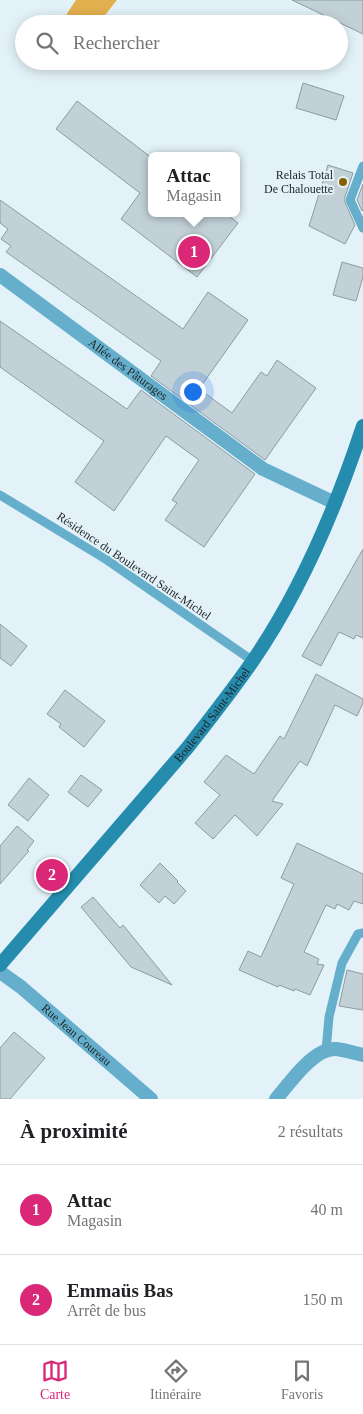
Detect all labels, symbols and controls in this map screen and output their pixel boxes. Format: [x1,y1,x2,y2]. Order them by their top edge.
search box [15,15,348,70]
icon: search [33,29,61,57]
text: Rechercher [73,32,160,53]
popup [148,152,240,217]
text: Attac [166,165,211,186]
place label: Relais Total De Chalouette [264,168,334,196]
marker: Relais Total De Chalouette [337,176,349,188]
text: Magasin [166,187,222,204]
pin: 1 [178,233,210,271]
street label: Allée des Pâturages [86,336,170,403]
your location [180,379,206,405]
street label: Résidence du Boulevard Saint-Michel [54,509,214,623]
street label: Boulevard Saint-Michel [171,664,253,765]
pin: 2 [36,856,68,894]
street label: Rue Jean Coureau [39,1001,114,1069]
text: À proximité [20,1119,128,1143]
text: 2 résultats [278,1123,343,1140]
text: Attac [67,1190,111,1211]
text: 1 [32,1201,40,1218]
text: 40 m [311,1201,343,1218]
text: Magasin [67,1212,122,1229]
text: Emmaüs Bas [67,1280,173,1301]
text: 2 [32,1291,40,1308]
text: 150 m [303,1291,343,1308]
text: Arrêt de bus [67,1302,146,1319]
tab: Carte [40,1357,70,1403]
tab: Itinéraire [150,1357,201,1403]
tab: Favoris [281,1357,323,1403]

